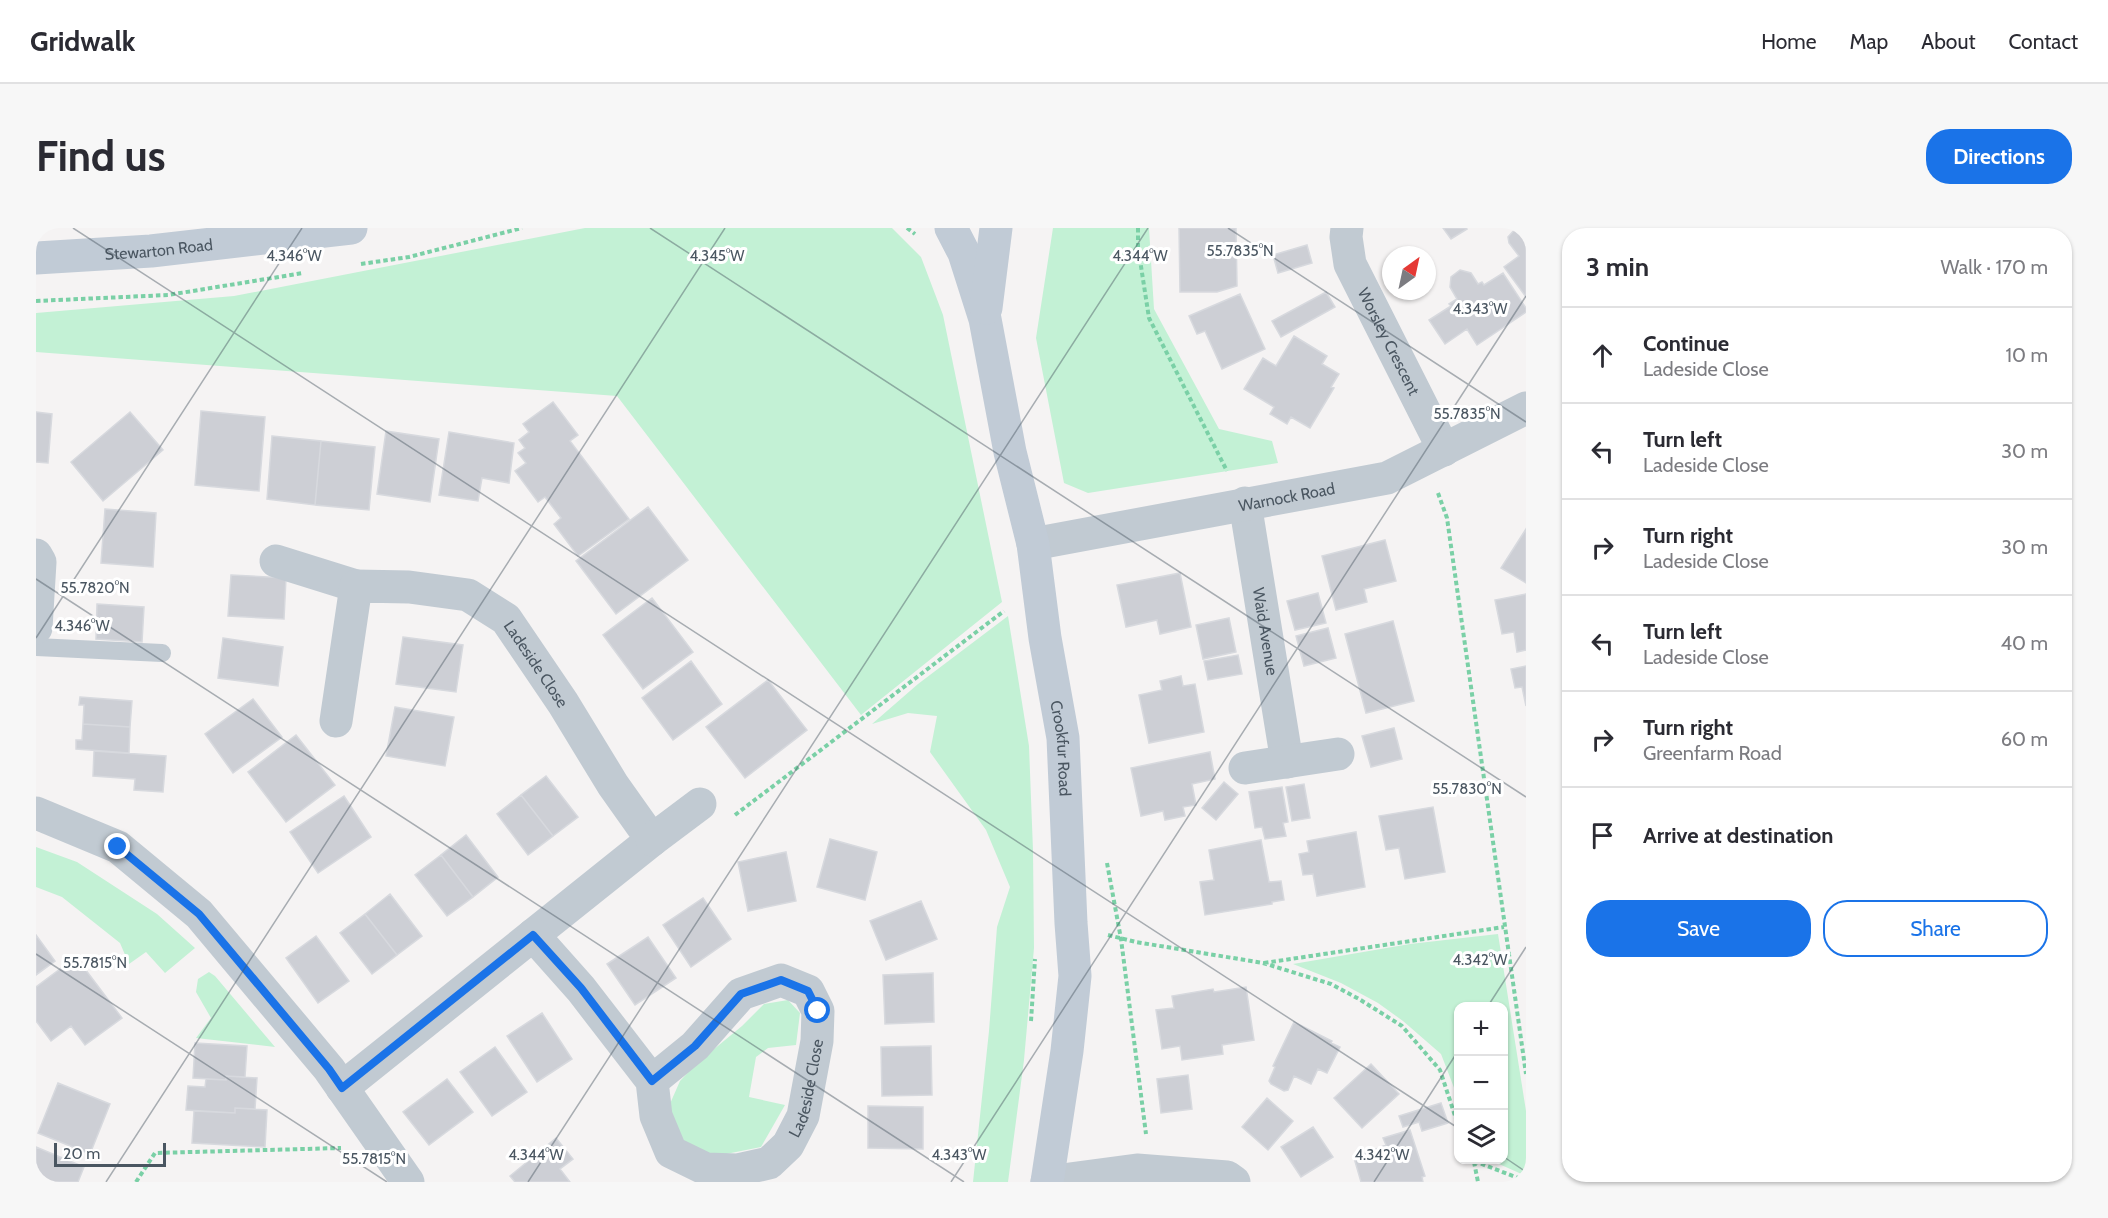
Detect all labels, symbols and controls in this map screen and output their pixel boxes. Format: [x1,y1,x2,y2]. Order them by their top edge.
text: Gridwalk [30,24,135,58]
text: Home [1761,29,1817,54]
text: Map [1850,29,1888,54]
text: About [1921,29,1975,54]
text: Contact [2008,29,2078,54]
button: Directions [1926,129,2072,184]
text: Find us [36,130,165,182]
street label: Stewarton Road [104,234,214,263]
text: 55.7835°N [1206,242,1274,260]
north arrow [1382,246,1436,300]
text: 4.346°W [266,247,322,265]
text: 4.345°W [689,247,745,265]
text: 4.344°W [1112,247,1169,265]
text: 3 min [1586,251,1649,283]
text: Walk · 170 m [1940,255,2048,279]
street label: Worsley Crescent [1354,285,1424,399]
text: 4.343°W [1452,300,1508,318]
text: Continue [1643,330,1729,357]
icon: ahead [1586,339,1619,372]
text: 10 m [2005,343,2048,367]
text: Ladeside Close [1643,357,1769,381]
text: 55.7835°N [1433,405,1501,423]
text: Turn left [1643,426,1722,453]
icon: left [1586,435,1619,468]
text: 30 m [2001,439,2048,463]
text: Ladeside Close [1643,453,1769,477]
street label: Warnock Road [1237,478,1336,515]
text: Turn right [1643,522,1733,549]
icon: right [1586,531,1619,564]
text: 30 m [2001,535,2048,559]
text: Ladeside Close [1643,549,1769,573]
text: 55.7820°N [60,579,130,597]
street label: Waid Avenue [1249,586,1282,677]
text: 4.346°W [54,617,110,635]
street label: Ladeside Close [500,617,572,711]
text: Turn left [1643,618,1722,645]
icon: left [1586,627,1619,660]
text: 40 m [2000,631,2048,655]
text: Ladeside Close [1643,645,1769,669]
street label: Crookfur Road [1047,699,1075,797]
text: Turn right [1643,714,1733,741]
icon: right [1586,723,1619,756]
text: 60 m [2001,727,2048,751]
text: Greenfarm Road [1643,741,1782,765]
text: 55.7830°N [1432,780,1502,798]
icon: arrive [1586,819,1619,852]
text: Arrive at destination [1643,822,1833,849]
route end [104,833,130,859]
button: Save [1586,900,1811,957]
button: Share [1823,900,2048,957]
text: 4.342°W [1453,951,1508,969]
text: 55.7815°N [63,954,127,972]
route start [804,997,830,1023]
map controls [1454,1002,1508,1164]
button: + [1454,1002,1508,1056]
street label: Ladeside Close [784,1037,827,1140]
button: − [1454,1056,1508,1110]
button: layers [1454,1110,1508,1164]
scale bar [54,1140,166,1168]
text: 20 m [63,1144,100,1163]
text: 4.344°W [508,1146,565,1164]
text: 4.343°W [931,1146,987,1164]
text: 4.342°W [1355,1146,1410,1164]
text: 55.7815°N [342,1150,406,1168]

